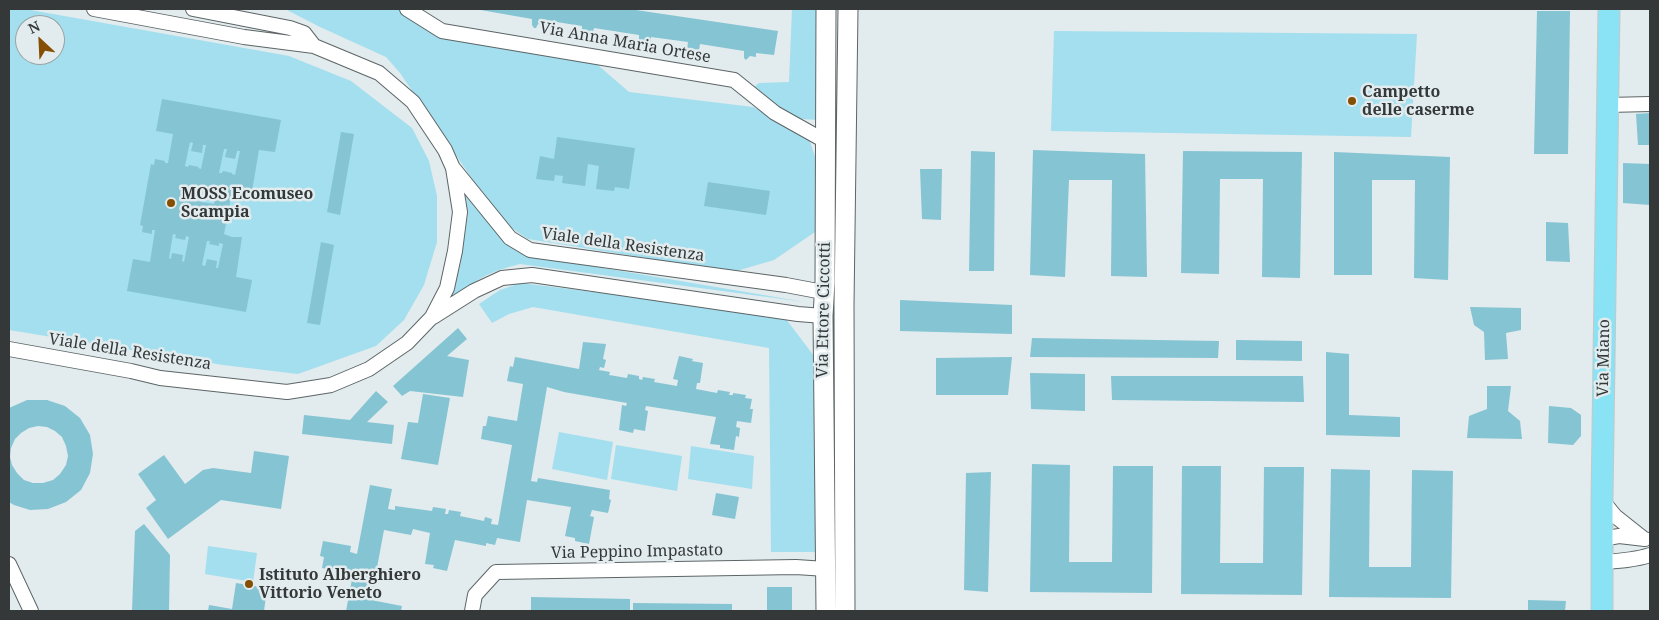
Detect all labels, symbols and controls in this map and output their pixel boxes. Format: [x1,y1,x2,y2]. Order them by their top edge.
north arrow [15,15,65,65]
text: N [25,16,43,38]
street label: Via Anna Maria Ortese [538,18,712,68]
place label: Campetto delle caserme [1362,82,1474,120]
marker: Campetto delle caserme [1346,95,1358,107]
place label: MOSS Ecomuseo Scampia [181,184,313,222]
marker: MOSS Ecomuseo Scampia [165,197,177,209]
street label: Viale della Resistenza [540,224,706,266]
street label: Via Ettore Ciccotti [813,242,835,378]
street label: Via Miano [1594,319,1614,397]
street label: Viale della Resistenza [47,330,213,374]
street label: Via Peppino Impastato [551,541,723,563]
place label: Istituto Alberghiero Vittorio Veneto [259,565,421,603]
marker: Istituto Alberghiero Vittorio Veneto [243,578,255,590]

